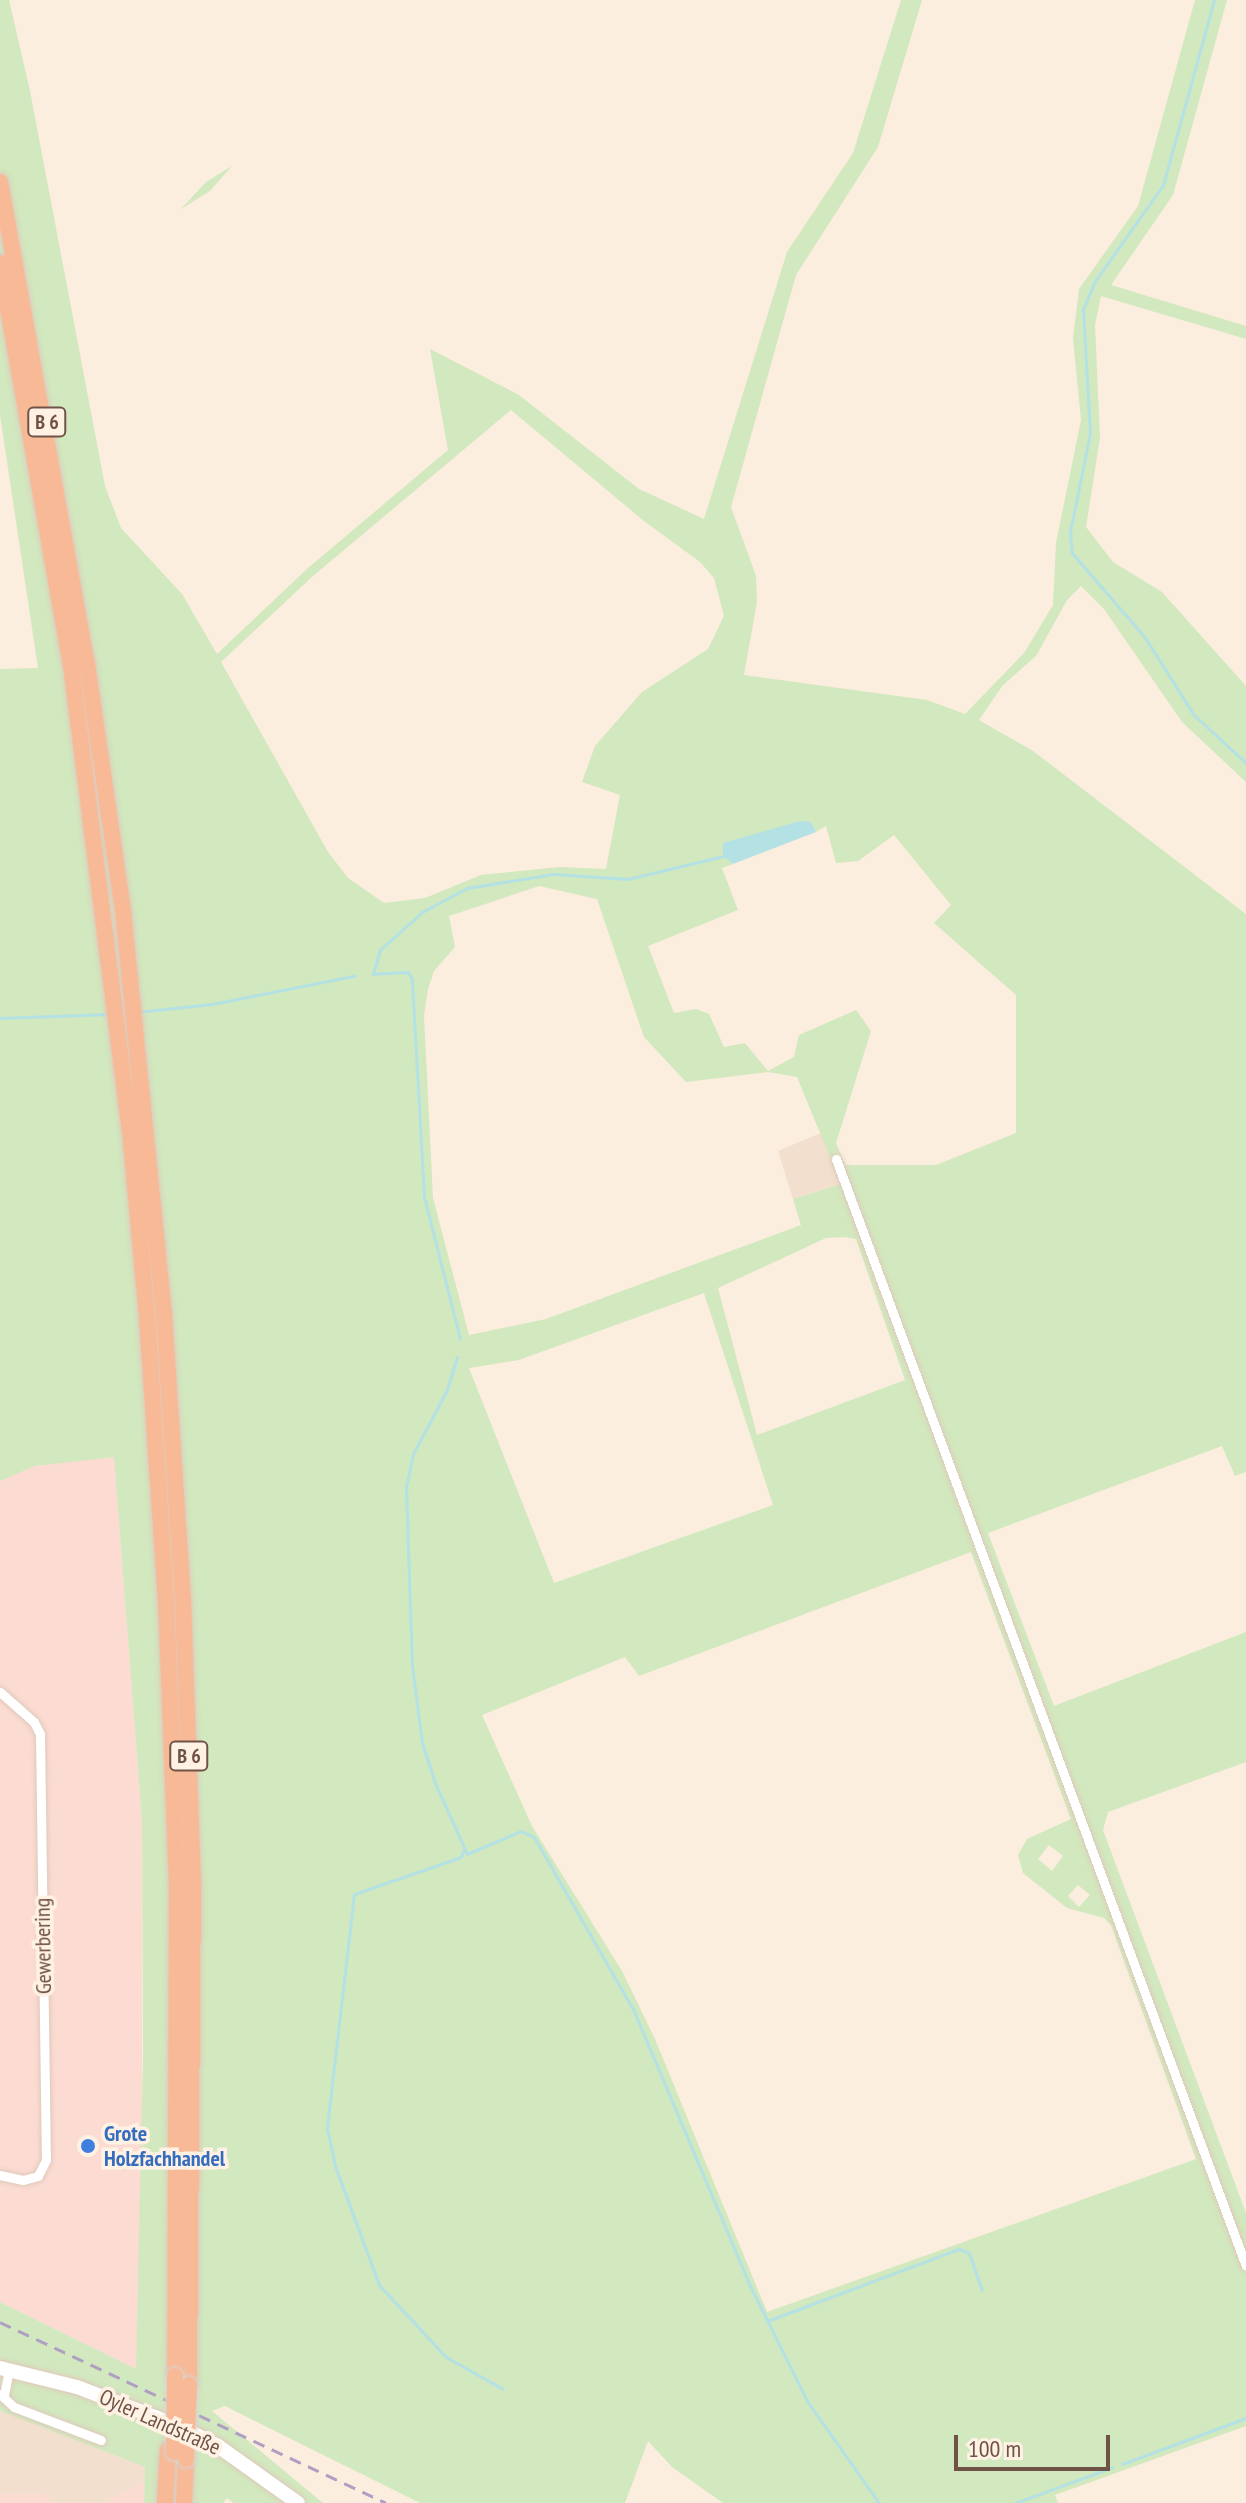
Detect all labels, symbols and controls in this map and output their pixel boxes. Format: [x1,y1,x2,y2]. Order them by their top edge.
road number: B 6 [27,406,67,438]
road number: B 6 [169,1740,209,1772]
street label: Gewerbering [29,1898,57,1994]
place label: Grote Holzfachhandel [104,2120,225,2172]
marker: Grote Holzfachhandel [79,2137,97,2155]
street label: Oyler Landstraße [95,2384,225,2460]
scale bar [958,2419,1114,2469]
text: 100 m [968,2433,1021,2464]

